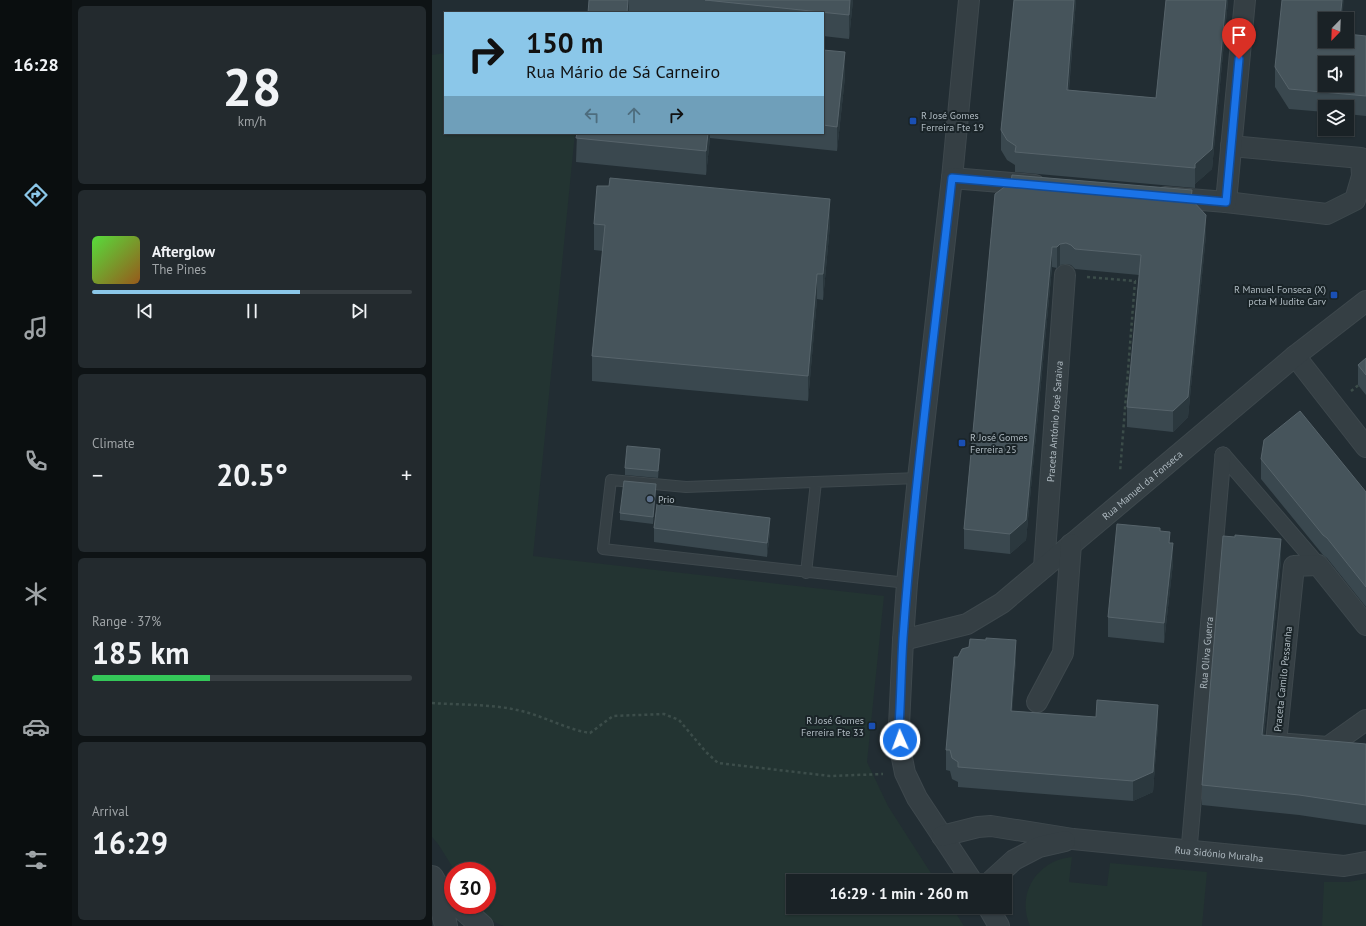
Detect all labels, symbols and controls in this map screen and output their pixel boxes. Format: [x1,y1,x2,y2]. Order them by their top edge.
north arrow [1318,12,1354,48]
map controls [1318,12,1354,136]
pin [1222,18,1256,59]
text: 150 m [526,24,603,61]
icon: arrive [1228,24,1250,46]
icon: right [460,28,512,80]
text: 16:28 [13,53,59,76]
text: 28 [223,53,281,120]
button: sound [1318,56,1354,92]
text: Rua Mário de Sá Carneiro [526,60,720,83]
button: layers [1318,100,1354,136]
icon: left [581,104,603,126]
icon: ahead [623,104,645,126]
icon: right [665,104,687,126]
place label: R José Gomes Ferreira Fte 19 [921,109,984,134]
text: km/h [238,113,266,130]
marker: R José Gomes Ferreira Fte 19 [908,116,918,126]
icon: directions [22,181,50,209]
text: Afterglow [152,242,215,261]
text: The Pines [152,261,206,278]
place label: R Manuel Fonseca (X) pcta M Judite Carv [1234,283,1326,308]
marker: R Manuel Fonseca (X) pcta M Judite Carv [1329,290,1339,300]
icon: previous [134,300,156,322]
icon: pause [241,300,263,322]
icon: next [348,300,370,322]
icon: music [22,314,50,342]
street label: Praceta António José Saraiva [1044,360,1065,482]
place label: R José Gomes Ferreira 25 [970,431,1028,456]
text: Climate [92,435,135,452]
marker: R José Gomes Ferreira 25 [957,438,967,448]
icon: phone [22,447,50,475]
street label: Rua Manuel da Fonseca [1099,447,1185,522]
text: 20.5° [216,455,288,494]
text: − [92,461,103,489]
text: + [401,461,412,489]
place label: Prio [658,493,675,506]
marker: Prio [645,494,655,504]
icon: climate [22,580,50,608]
text: Range · 37% [92,613,161,630]
street label: Rua Oliva Guerra [1196,616,1216,689]
street label: Praceta Camilo Pessanha [1271,626,1295,732]
text: 185 km [92,633,190,672]
icon: car [22,713,50,741]
place label: R José Gomes Ferreira Fte 33 [801,714,864,739]
position arrow [879,719,921,761]
marker: R José Gomes Ferreira Fte 33 [867,721,877,731]
text: Arrival [92,803,128,820]
text: 16:29 [92,823,168,862]
street label: Rua Sidónio Muralha [1174,843,1264,864]
icon: filters [22,846,50,874]
speed limit sign: 30 [444,862,496,914]
text: 16:29 · 1 min · 260 m [830,884,968,903]

